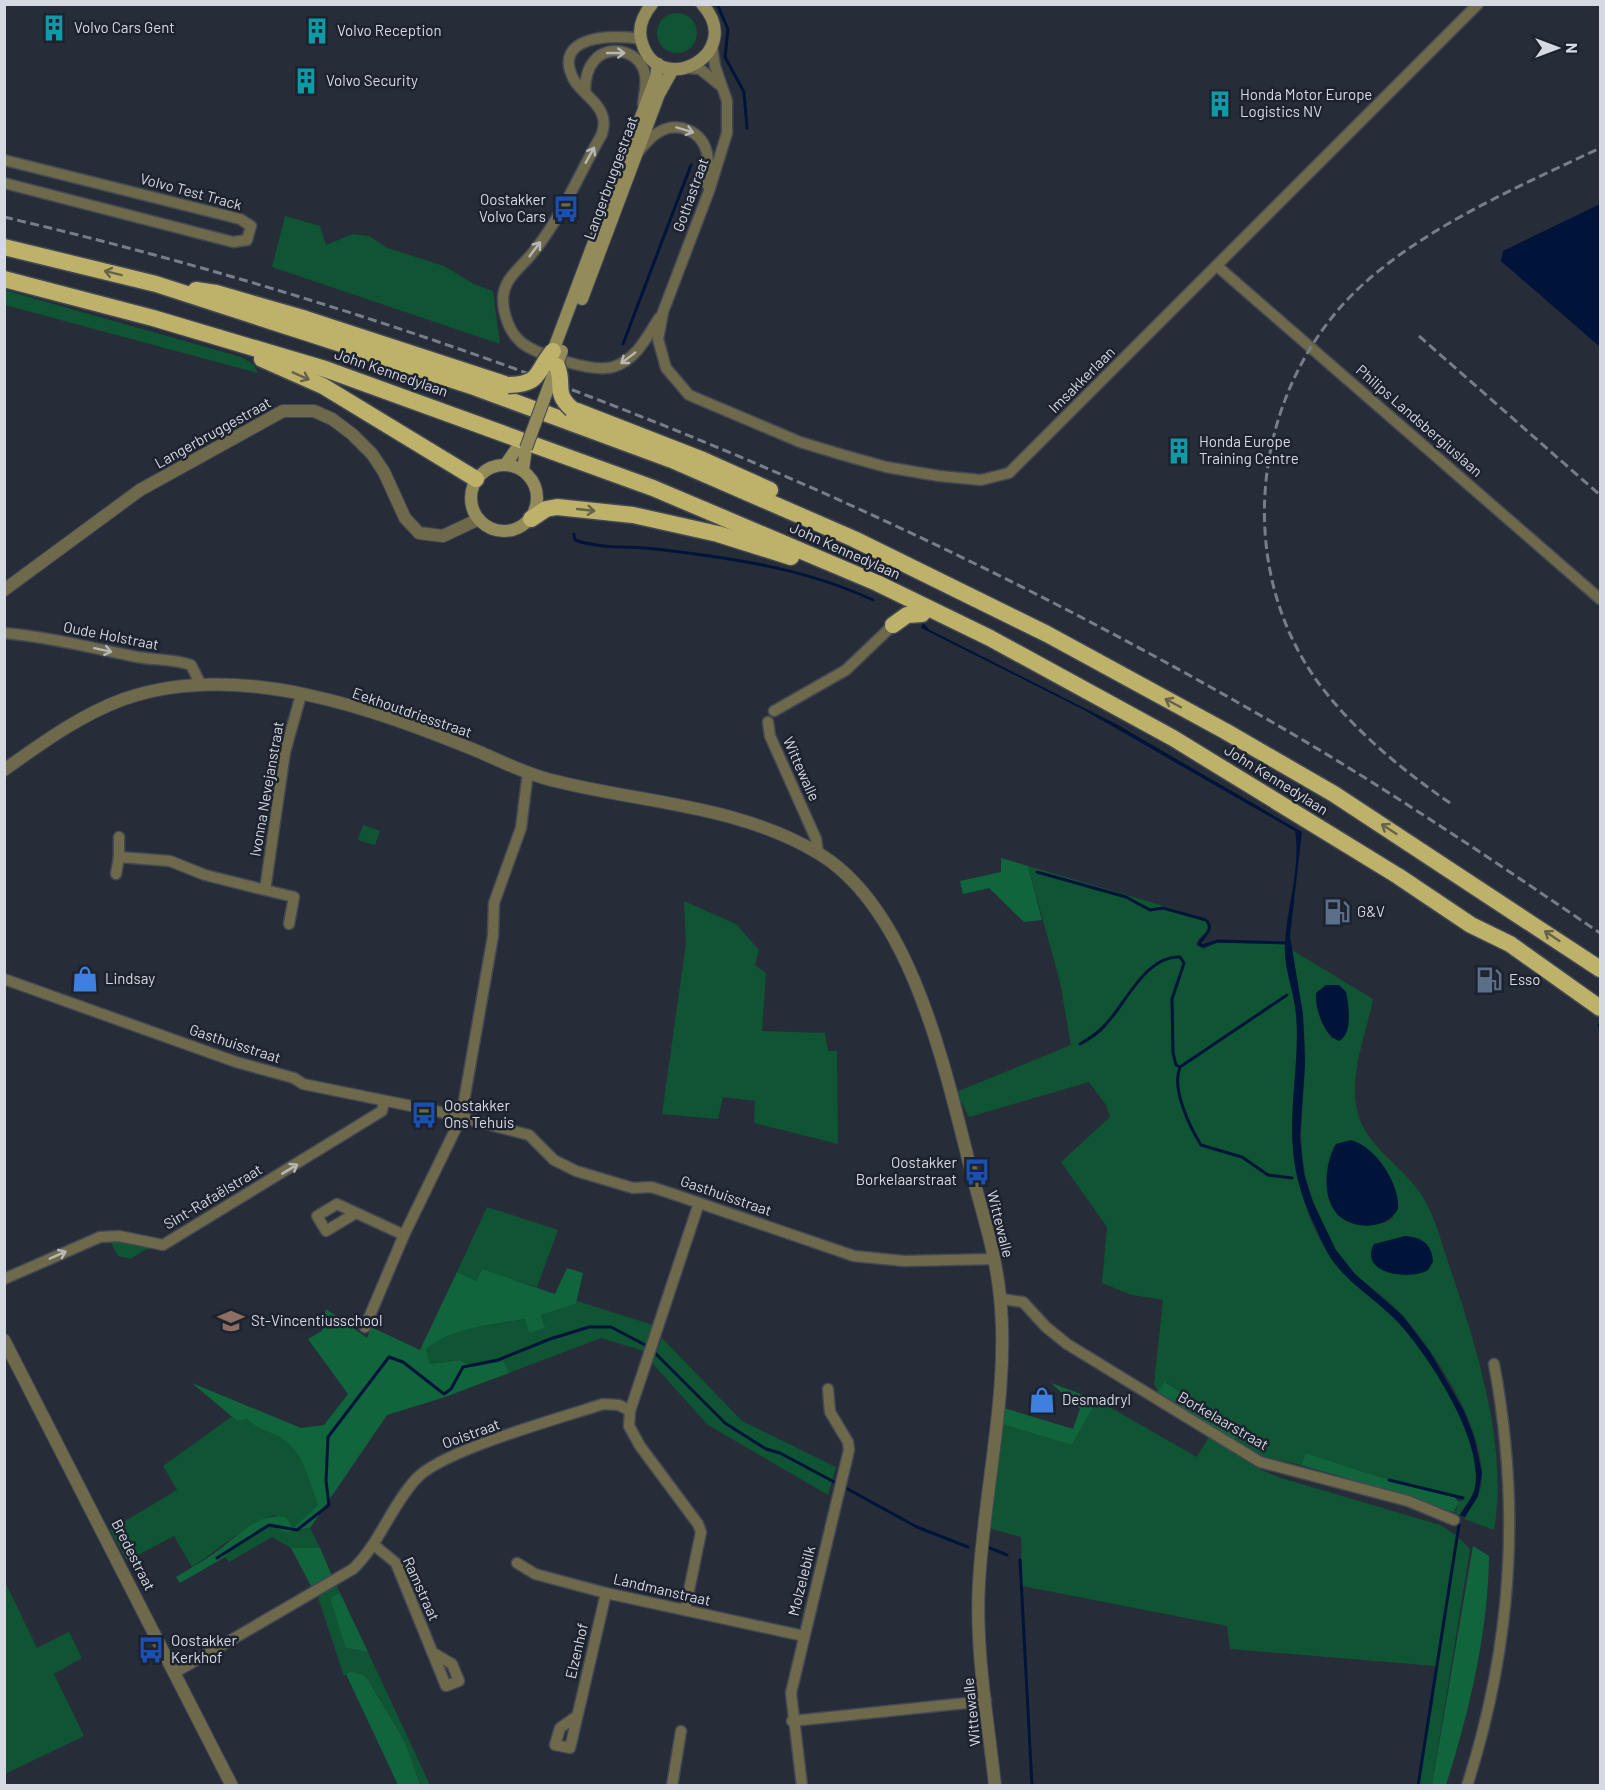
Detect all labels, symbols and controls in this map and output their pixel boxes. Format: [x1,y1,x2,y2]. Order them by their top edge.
building icon: Volvo Cars Gent [39,13,69,43]
building icon: Volvo Reception [302,16,332,46]
place label: Volvo Cars Gent [74,18,175,36]
north arrow [1527,18,1587,78]
place label: Volvo Reception [337,21,441,39]
text: N [1563,43,1582,53]
one-way arrow [606,47,625,59]
building icon: Volvo Security [291,66,321,96]
place label: Volvo Security [326,71,418,89]
place label: Honda Motor Europe Logistics NV [1240,85,1372,120]
building icon: Honda Motor Europe Logistics NV [1205,89,1235,119]
street label: Langerbruggestraat [579,113,641,242]
one-way arrow [675,125,694,136]
one-way arrow [584,147,596,164]
street label: Gothastraat [668,155,712,234]
street label: Volvo Test Track [138,169,245,213]
place label: Oostakker Volvo Cars [479,190,547,225]
bus stop icon: Oostakker Volvo Cars [551,194,581,224]
one-way arrow [529,241,542,257]
one-way arrow [104,267,123,279]
street label: Imsakkerlaan [1044,342,1118,416]
street label: John Kennedylaan [332,344,451,400]
one-way arrow [620,352,636,364]
street label: Philips Landsbergiuslaan [1353,360,1486,480]
one-way arrow [292,371,310,382]
street label: Langerbruggestraat [151,393,274,472]
place label: Honda Europe Training Centre [1199,432,1299,467]
building icon: Honda Europe Training Centre [1164,436,1194,466]
one-way arrow [575,505,595,516]
street label: John Kennedylaan [787,518,903,583]
street label: Oude Holstraat [62,617,160,653]
one-way arrow [93,645,113,656]
street label: Eekhoutdriesstraat [350,683,474,741]
one-way arrow [1165,697,1182,709]
street label: Ivonna Nevejanstraat [245,720,287,858]
street label: Wittewalle [780,734,824,804]
street label: John Kennedylaan [1221,740,1332,818]
one-way arrow [1381,823,1398,835]
fuel station icon: G&V [1322,897,1352,927]
place label: G&V [1357,902,1385,920]
one-way arrow [1544,930,1561,942]
shop icon: Lindsay [70,964,100,994]
fuel station icon: Esso [1474,965,1504,995]
place label: Lindsay [105,969,155,987]
place label: Esso [1509,970,1540,988]
street label: Gasthuisstraat [187,1020,283,1066]
place label: Oostakker Ons Tehuis [444,1096,514,1131]
bus stop icon: Oostakker Ons Tehuis [409,1100,439,1130]
place label: Oostakker Borkelaarstraat [856,1153,958,1188]
bus stop icon: Oostakker Borkelaarstraat [962,1157,992,1187]
street label: Sint-Rafaëlstraat [160,1160,265,1233]
one-way arrow [281,1162,298,1174]
street label: Gasthuisstraat [678,1171,774,1219]
street label: Wittewalle [984,1188,1018,1259]
one-way arrow [48,1248,66,1260]
school or university icon: St-Vincentiusschool [216,1306,246,1336]
place label: St-Vincentiusschool [251,1311,383,1329]
shop icon: Desmadryl [1027,1385,1057,1415]
street label: Borkelaarstraat [1175,1387,1272,1453]
place label: Desmadryl [1062,1390,1131,1408]
street label: Ooistraat [439,1414,502,1452]
street label: Bredestraat [108,1516,160,1593]
street label: Molzelebilk [784,1543,819,1618]
street label: Ramstraat [400,1554,444,1623]
street label: Landmanstraat [612,1569,713,1609]
street label: Elzenhof [561,1621,591,1680]
place label: Oostakker Kerkhof [171,1631,238,1666]
bus stop icon: Oostakker Kerkhof [136,1635,166,1665]
street label: Wittewalle [958,1677,984,1747]

